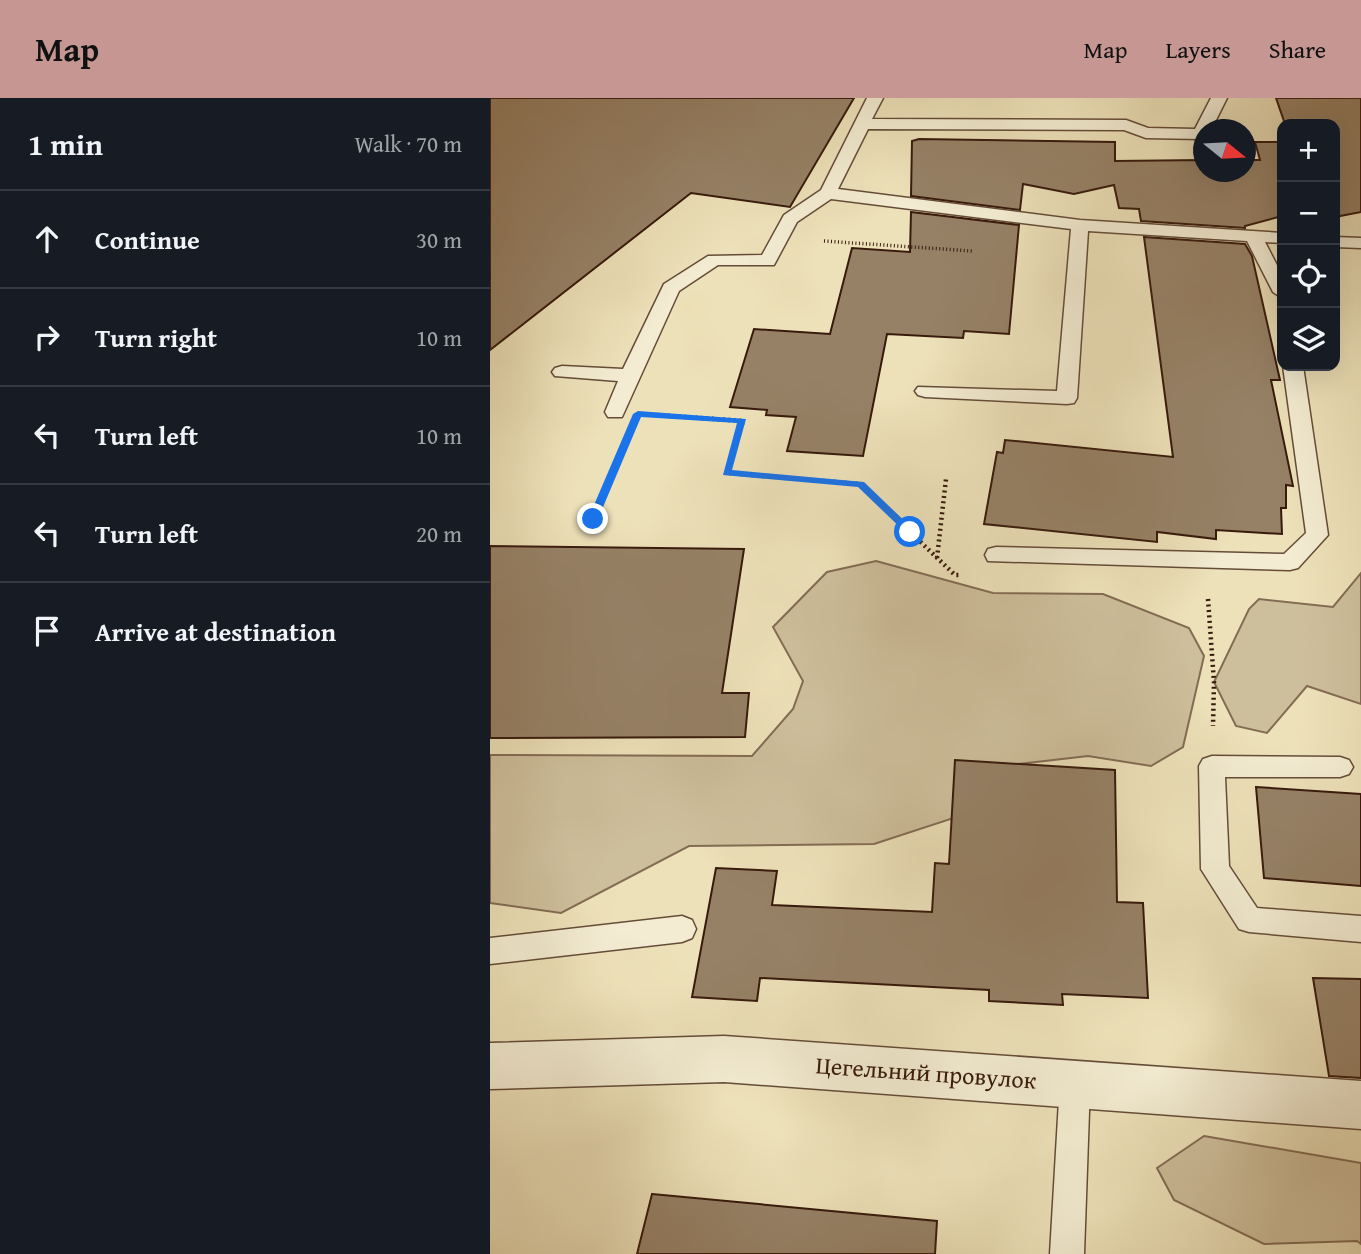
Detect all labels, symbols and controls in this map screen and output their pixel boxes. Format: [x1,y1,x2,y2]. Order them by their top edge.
text: Map [35,25,99,73]
text: Map [1084,32,1127,67]
text: Layers [1165,32,1231,67]
text: Share [1269,32,1326,67]
north arrow [1193,119,1256,182]
map controls [1277,119,1340,371]
button: + [1277,119,1340,182]
text: 1 min [28,122,103,166]
text: Walk · 70 m [354,127,462,160]
button: − [1277,182,1340,245]
icon: ahead [28,220,66,258]
text: Continue [95,220,200,259]
text: 30 m [416,223,462,256]
button: locate [1277,245,1340,308]
button: layers [1277,308,1340,371]
icon: right [28,318,66,356]
text: Turn right [95,318,217,357]
text: 10 m [416,321,462,354]
icon: left [28,416,66,454]
text: Turn left [95,416,198,455]
text: 10 m [416,419,462,452]
route end [577,503,608,534]
icon: left [28,514,66,552]
text: Turn left [95,514,198,553]
route start [894,516,925,547]
text: 20 m [416,517,462,550]
icon: arrive [28,612,66,650]
text: Arrive at destination [95,612,336,651]
street label: Цегельний провулок [815,1047,1038,1098]

